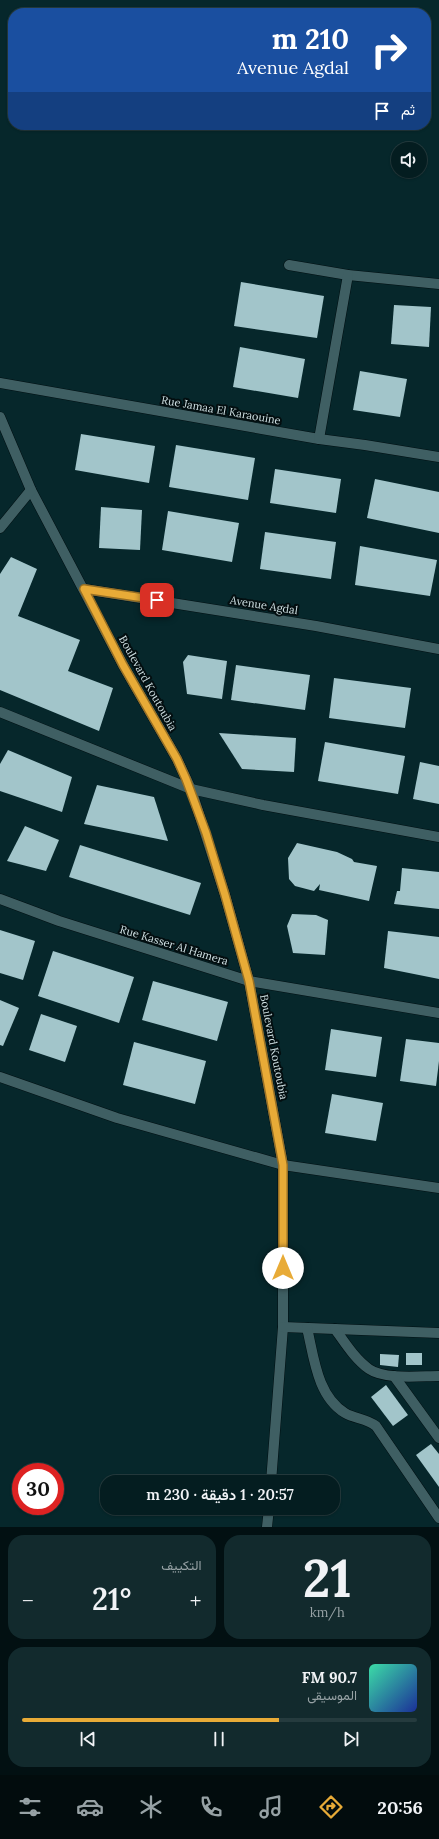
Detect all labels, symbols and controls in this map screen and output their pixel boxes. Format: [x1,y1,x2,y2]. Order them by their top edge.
text: 210 m [272,21,349,57]
icon: right [363,24,415,76]
text: Avenue Agdal [237,56,349,79]
icon: arrive [371,100,393,122]
text: ثم [401,100,415,119]
map controls [391,142,427,178]
button: sound [391,142,427,178]
street label: Rue Jamaa El Karaouine [160,393,282,427]
pin [140,583,174,617]
icon: arrive [146,589,168,611]
street label: Avenue Agdal [228,593,299,617]
street label: Boulevard Koutoubia [116,633,180,733]
street label: Rue Kasser Al Hamera [118,922,230,968]
street label: Boulevard Koutoubia [257,993,291,1101]
position arrow [262,1247,304,1289]
speed limit sign: 30 [12,1463,64,1515]
text: 20:57 · 1 دقيقة · 230 m [146,1485,294,1504]
text: 21 [303,1545,352,1611]
text: التكييف [161,1557,202,1574]
text: 21° [92,1580,131,1618]
text: − [22,1586,34,1614]
text: + [190,1586,201,1614]
text: km/h [310,1604,345,1621]
text: 90.7 FM [302,1668,357,1687]
text: الموسيقى [307,1687,357,1704]
icon: previous [77,1728,99,1750]
icon: pause [208,1728,230,1750]
icon: next [340,1728,362,1750]
icon: filters [16,1793,44,1821]
icon: car [76,1793,104,1821]
icon: climate [137,1793,165,1821]
icon: phone [197,1793,225,1821]
icon: music [257,1793,285,1821]
icon: directions [317,1793,345,1821]
text: 20:56 [377,1796,423,1819]

